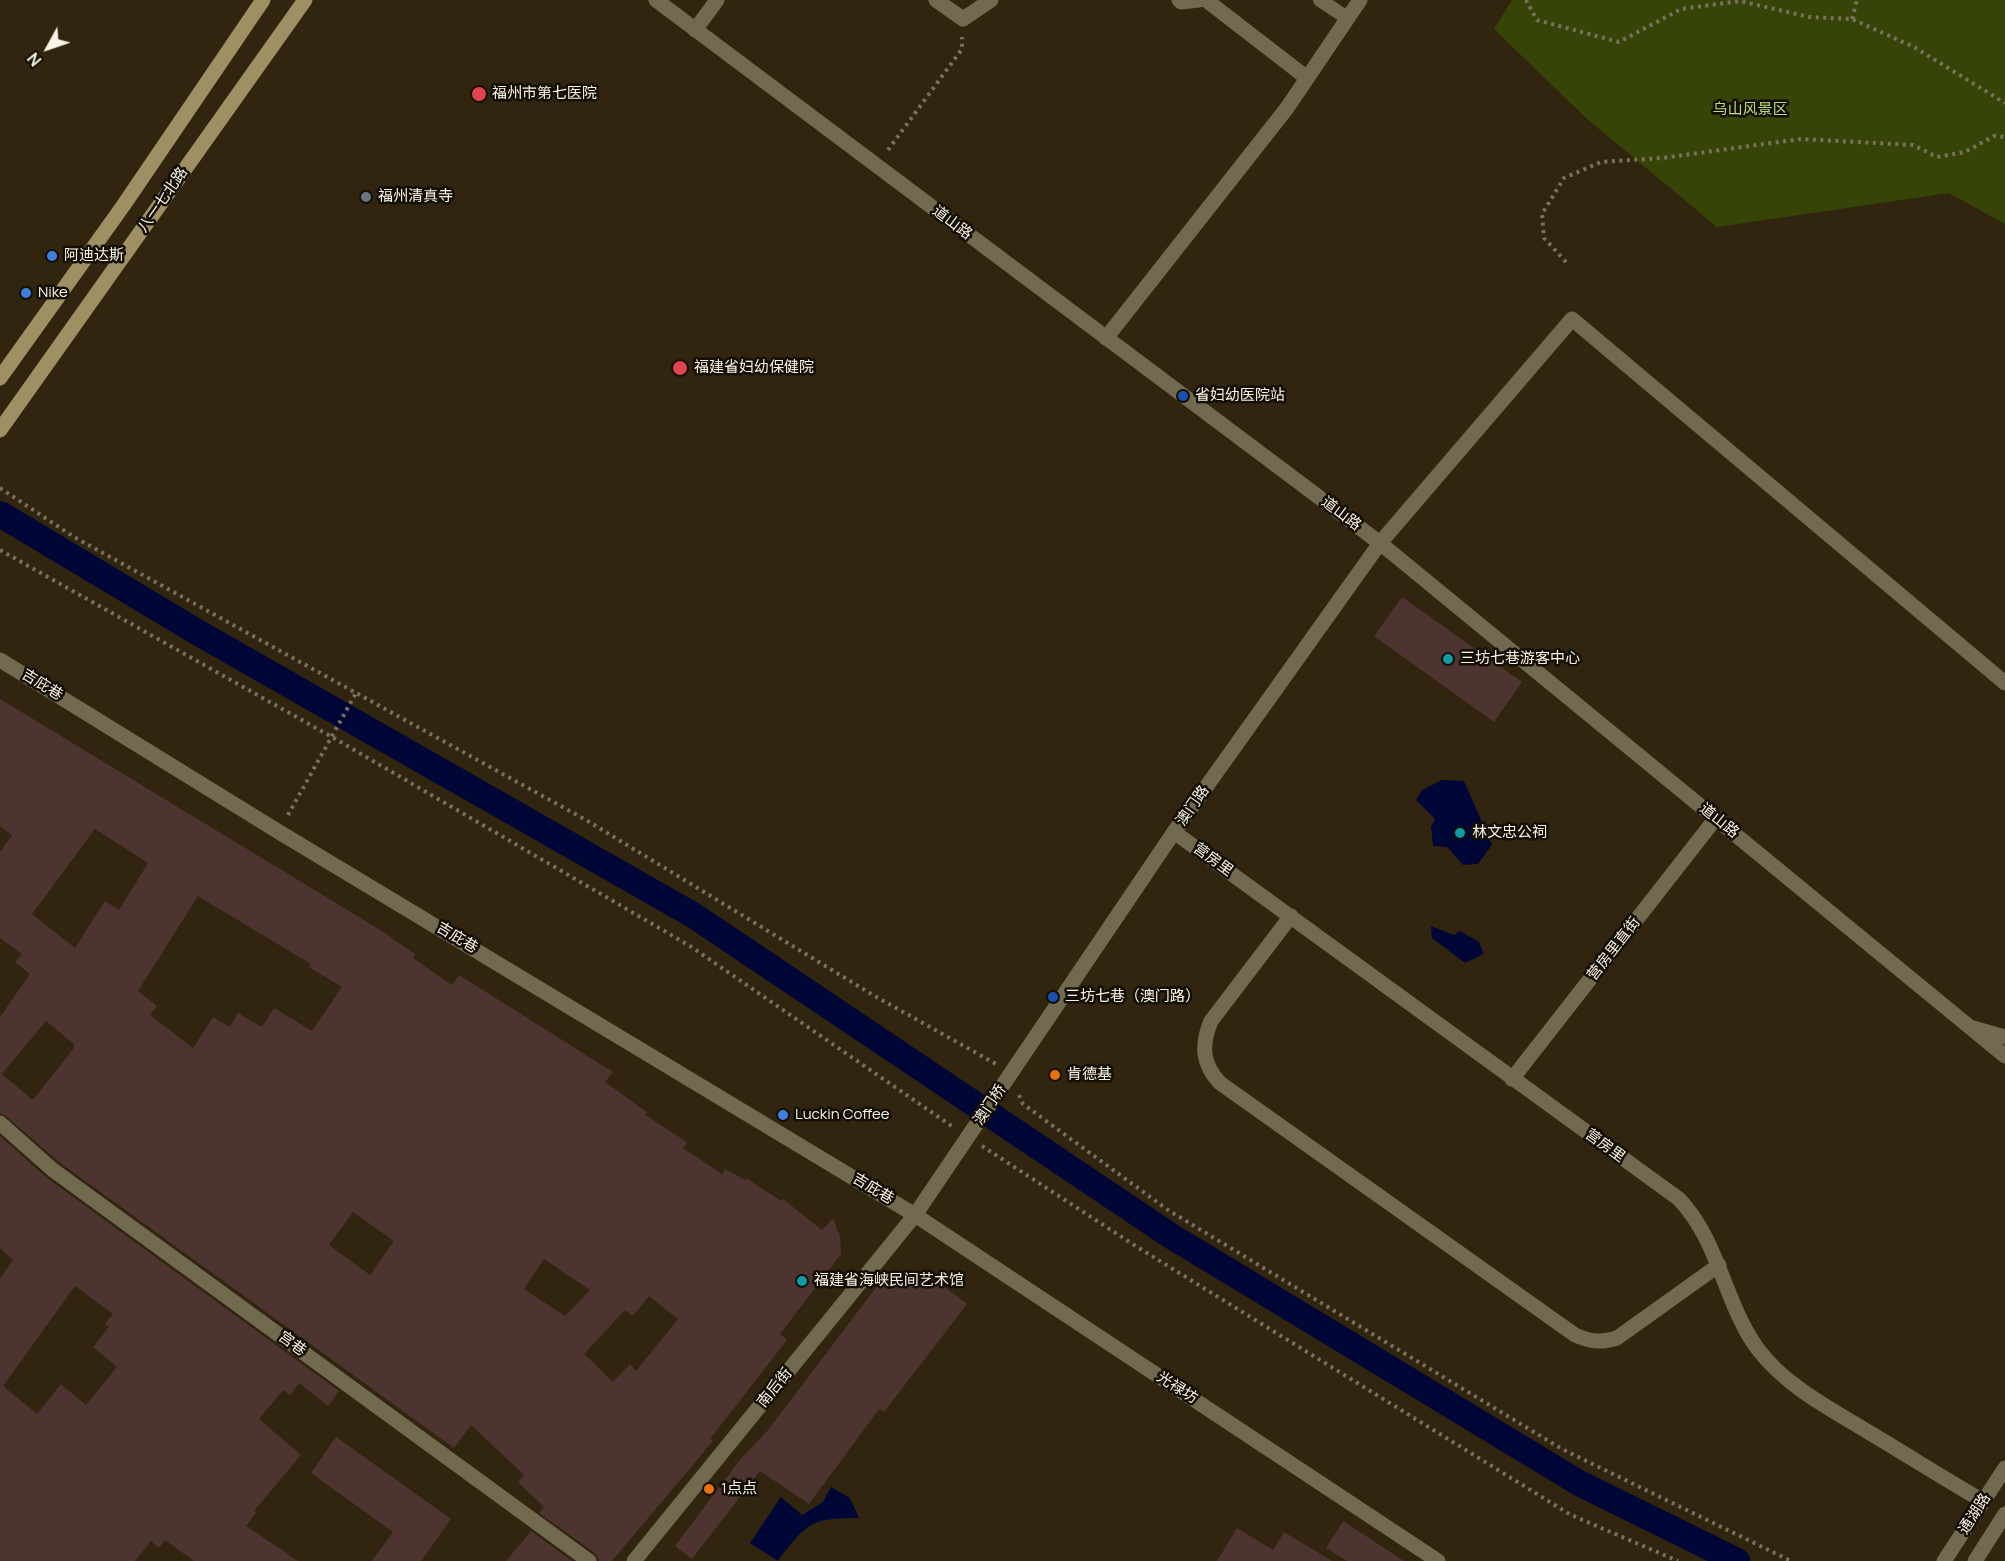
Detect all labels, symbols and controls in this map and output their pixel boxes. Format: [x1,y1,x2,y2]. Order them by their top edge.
north arrow [18,18,78,78]
text: N [22,48,46,71]
marker: 福州市第七医院 [470,85,488,103]
place label: 福州市第七医院 [492,85,597,103]
park label: 乌山风景区 [1713,101,1787,119]
street label: 八一七北路 [134,164,192,236]
place label: 福州清真寺 [378,188,453,206]
marker: 福州清真寺 [359,190,373,204]
street label: 道山路 [929,202,975,244]
place label: 阿迪达斯 [64,247,124,265]
marker: 阿迪达斯 [45,249,59,263]
place label: Nike [38,284,68,302]
marker: Nike [19,286,33,300]
marker: 福建省妇幼保健院 [671,359,689,377]
place label: 福建省妇幼保健院 [694,359,814,377]
place label: 省妇幼医院站 [1195,387,1285,405]
marker: 省妇幼医院站 [1176,389,1190,403]
street label: 道山路 [1318,493,1364,535]
place label: 三坊七巷游客中心 [1460,650,1580,668]
marker: 三坊七巷游客中心 [1441,652,1455,666]
street label: 吉庇巷 [18,665,66,705]
street label: 澳门路 [1173,782,1213,830]
street label: 道山路 [1696,800,1742,842]
place label: 林文忠公祠 [1472,824,1547,842]
marker: 林文忠公祠 [1453,826,1467,840]
street label: 营房里 [1190,839,1236,881]
street label: 营房里直街 [1584,914,1644,984]
street label: 吉庇巷 [433,919,481,957]
place label: 三坊七巷（澳门路） [1065,988,1200,1006]
marker: 三坊七巷（澳门路） [1046,990,1060,1004]
place label: 肯德基 [1067,1066,1112,1084]
marker: 肯德基 [1048,1068,1062,1082]
street label: 澳门桥 [970,1081,1010,1129]
place label: Luckin Coffee [795,1106,889,1124]
marker: Luckin Coffee [776,1108,790,1122]
street label: 营房里 [1582,1125,1628,1167]
street label: 吉庇巷 [849,1170,897,1208]
place label: 福建省海峡民间艺术馆 [814,1272,964,1290]
marker: 福建省海峡民间艺术馆 [795,1274,809,1288]
street label: 宫巷 [275,1328,309,1360]
street label: 南后街 [754,1365,796,1411]
street label: 光禄坊 [1153,1368,1201,1408]
place label: 1点点 [721,1480,757,1498]
marker: 1点点 [702,1482,716,1496]
street label: 通湖路 [1955,1490,1995,1538]

